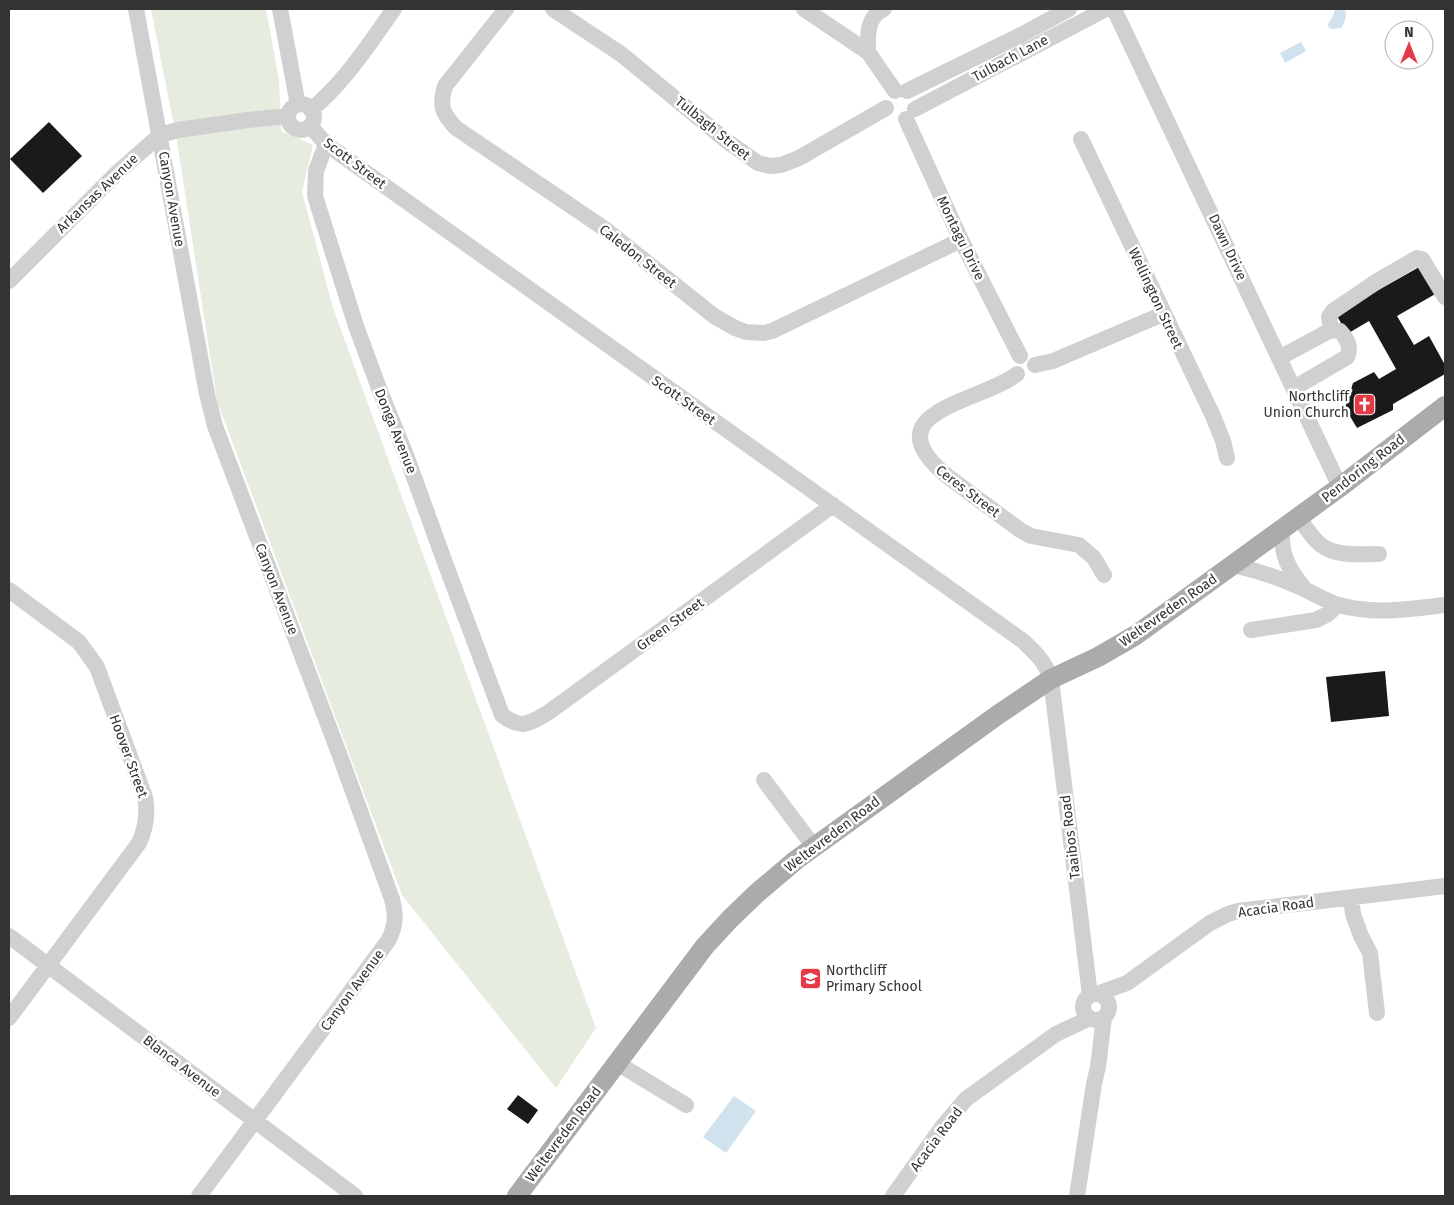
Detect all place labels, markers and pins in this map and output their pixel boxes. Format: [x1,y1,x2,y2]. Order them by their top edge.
place label: Northcliff Union Church [1264,388,1350,421]
church icon: Northcliff Union Church [1353,392,1377,416]
place label: Northcliff Primary School [826,962,922,995]
school or university icon: Northcliff Primary School [798,966,822,990]

